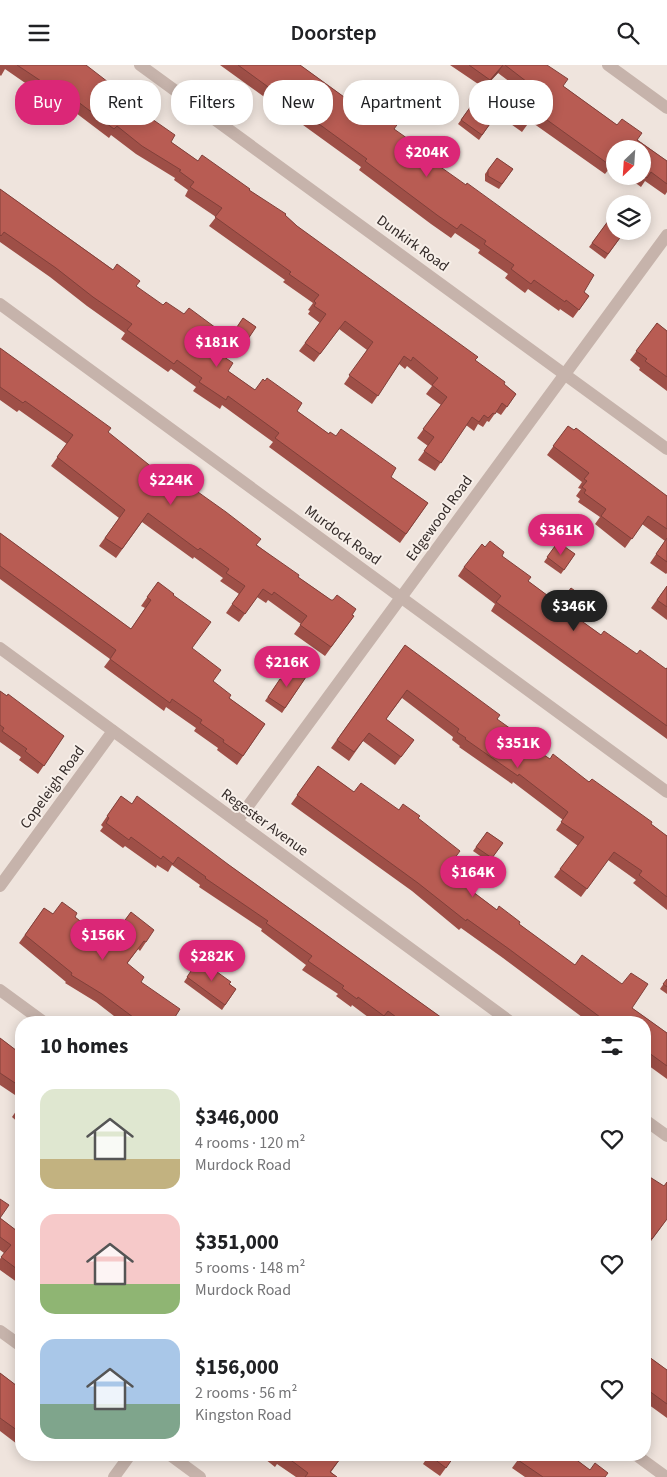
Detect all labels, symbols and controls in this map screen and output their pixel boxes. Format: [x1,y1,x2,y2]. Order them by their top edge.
text: Doorstep [290,17,377,49]
icon: menu [25,19,53,47]
icon: search [614,19,642,47]
chip: Buy [15,80,80,125]
chip: Rent [90,80,161,125]
chip: Filters [171,80,253,125]
chip: New [263,80,333,125]
chip: Apartment [343,80,459,125]
chip: House [469,80,553,125]
pin: $204K [392,135,462,178]
north arrow [606,140,651,185]
map controls [606,140,651,240]
text: $204K [405,141,449,163]
button: layers [606,195,651,240]
street label: Dunkirk Road [372,210,453,277]
pin: $181K [182,325,252,368]
text: $181K [195,331,239,353]
pin: $224K [136,463,206,506]
text: $224K [149,469,193,491]
street label: Edgewood Road [401,471,478,566]
street label: Murdock Road [300,500,385,570]
pin: $361K [526,513,596,556]
text: $361K [539,519,583,541]
pin: $346K [539,589,609,632]
text: $346K [552,595,596,617]
pin: $216K [252,645,322,688]
text: $216K [265,651,309,673]
pin: $351K [483,727,553,769]
text: $351K [496,732,540,754]
street label: Copeleigh Road [15,741,90,833]
street label: Regester Avenue [217,784,313,861]
pin: $164K [438,855,508,898]
text: $164K [451,861,495,883]
pin: $156K [68,919,138,961]
text: $156K [81,924,125,946]
pin: $282K [177,939,247,982]
text: $282K [190,945,234,967]
text: 10 homes [40,1031,128,1061]
icon: filters [598,1032,626,1060]
text: $346,000 [195,1102,279,1132]
icon: home [80,1109,140,1169]
icon: heart [598,1125,626,1153]
text: 4 rooms · 120 m² [195,1132,305,1154]
text: Murdock Road [195,1154,291,1176]
text: $351,000 [195,1227,279,1257]
icon: home [80,1234,140,1294]
icon: heart [598,1250,626,1278]
text: 5 rooms · 148 m² [195,1257,305,1279]
text: Murdock Road [195,1279,291,1301]
text: $156,000 [195,1352,279,1382]
icon: home [80,1359,140,1419]
icon: heart [598,1375,626,1403]
text: 2 rooms · 56 m² [195,1382,297,1404]
text: Kingston Road [195,1404,292,1426]

